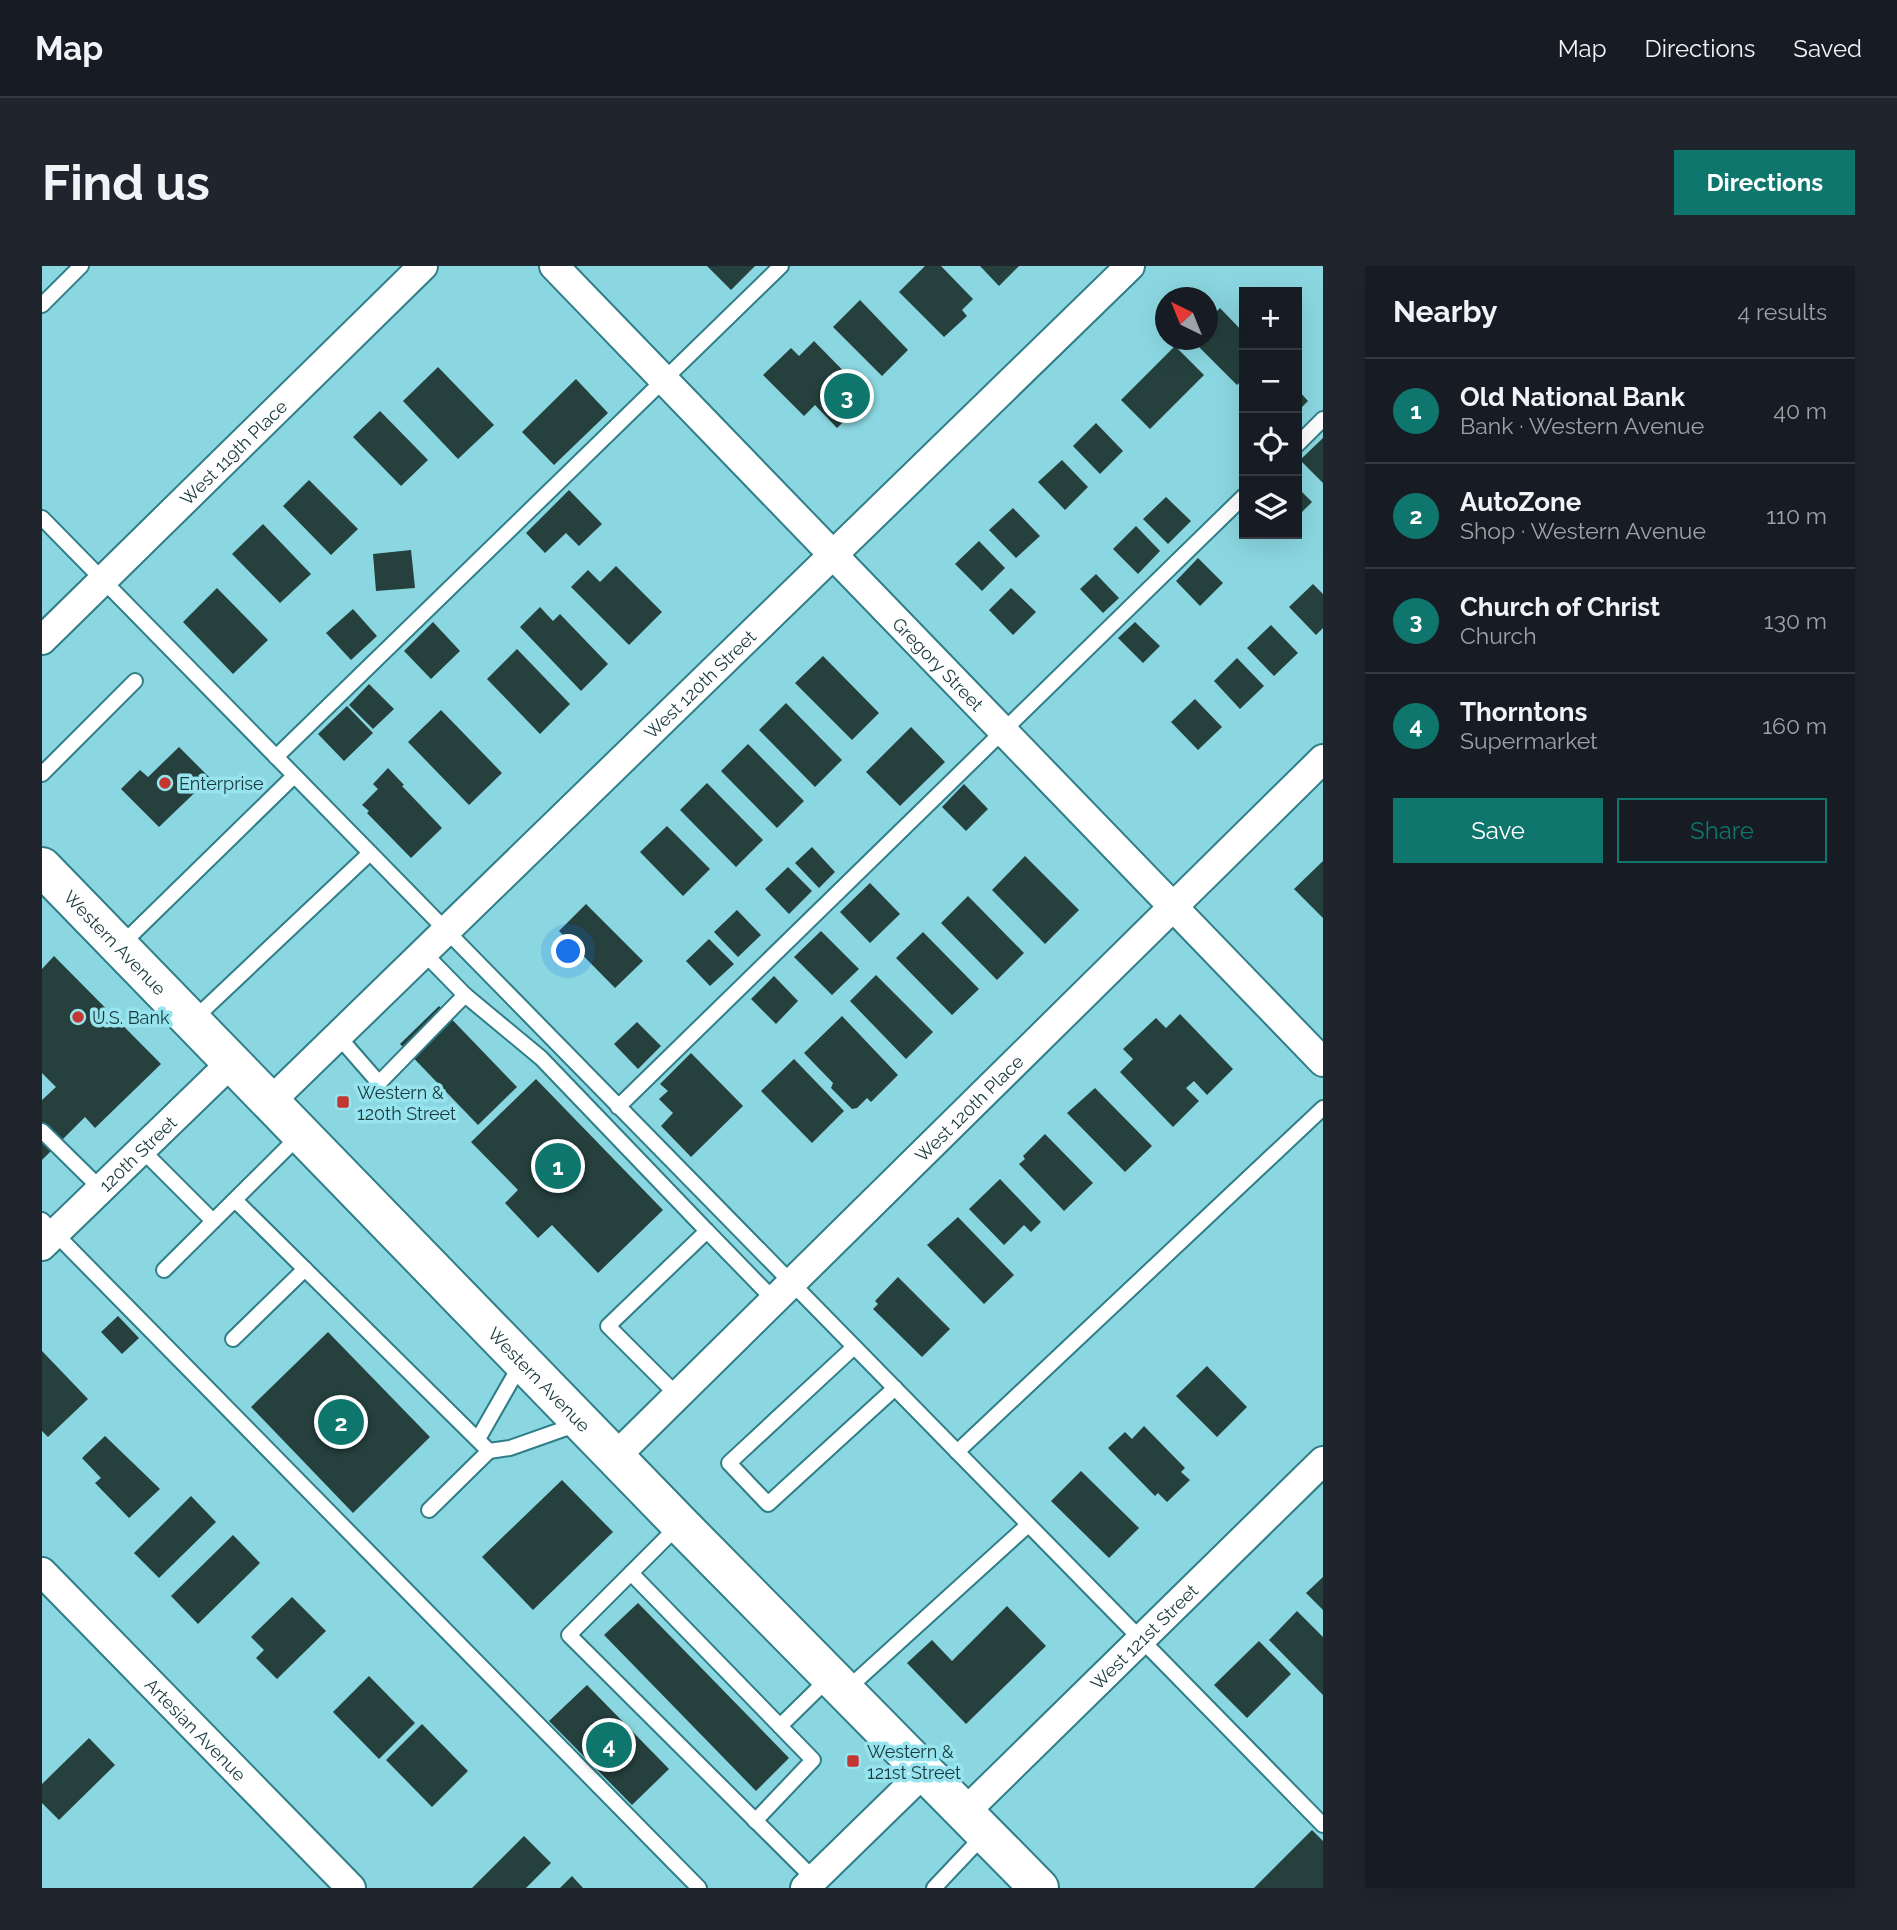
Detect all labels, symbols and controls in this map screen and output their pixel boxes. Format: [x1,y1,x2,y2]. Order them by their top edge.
text: Map [35,29,103,68]
text: Map [1558,34,1607,63]
text: Directions [1645,34,1755,63]
text: Saved [1793,34,1862,63]
button: Directions [1674,150,1855,215]
text: Find us [42,154,210,211]
north arrow [1155,287,1218,350]
map controls [1239,287,1302,539]
button: + [1239,287,1302,350]
text: Nearby [1393,294,1497,329]
text: 4 results [1738,298,1827,325]
button: − [1239,350,1302,413]
pin: 3 [824,370,870,422]
text: Old National Bank [1460,382,1685,412]
street label: West 119th Place [176,395,291,509]
text: 1 [1410,397,1422,424]
text: 40 m [1773,397,1827,424]
text: Bank · Western Avenue [1460,412,1704,439]
button: locate [1239,413,1302,476]
button: layers [1239,476,1302,539]
text: AutoZone [1460,487,1581,517]
text: 2 [1410,502,1422,529]
text: 110 m [1766,502,1827,529]
text: Shop · Western Avenue [1460,517,1706,544]
text: Church of Christ [1460,592,1660,622]
text: 3 [1410,607,1422,634]
text: 130 m [1764,607,1827,634]
street label: Gregory Street [888,613,988,715]
text: Church [1460,622,1537,649]
street label: West 120th Street [640,626,760,743]
text: Thorntons [1460,697,1587,727]
text: 4 [1409,712,1423,739]
text: 160 m [1762,712,1827,739]
text: Supermarket [1460,727,1598,754]
place label: Enterprise [179,773,264,794]
marker: Enterprise [157,775,173,791]
button: Save [1393,798,1603,863]
button: Share [1617,798,1827,863]
street label: Western Avenue [60,886,171,999]
your location [551,934,585,968]
place label: U.S. Bank [92,1007,170,1028]
marker: U.S. Bank [70,1009,86,1025]
street label: West 120th Place [911,1050,1028,1166]
place label: Western & 120th Street [357,1082,456,1124]
marker: Western & 120th Street [335,1094,351,1110]
street label: 120th Street [95,1111,180,1196]
pin: 1 [535,1140,581,1192]
street label: Western Avenue [484,1323,595,1436]
pin: 2 [318,1396,364,1448]
street label: West 121st Street [1086,1579,1202,1694]
street label: Artesian Avenue [141,1674,251,1785]
pin: 4 [586,1719,632,1771]
place label: Western & 121st Street [867,1741,961,1783]
marker: Western & 121st Street [845,1753,861,1769]

